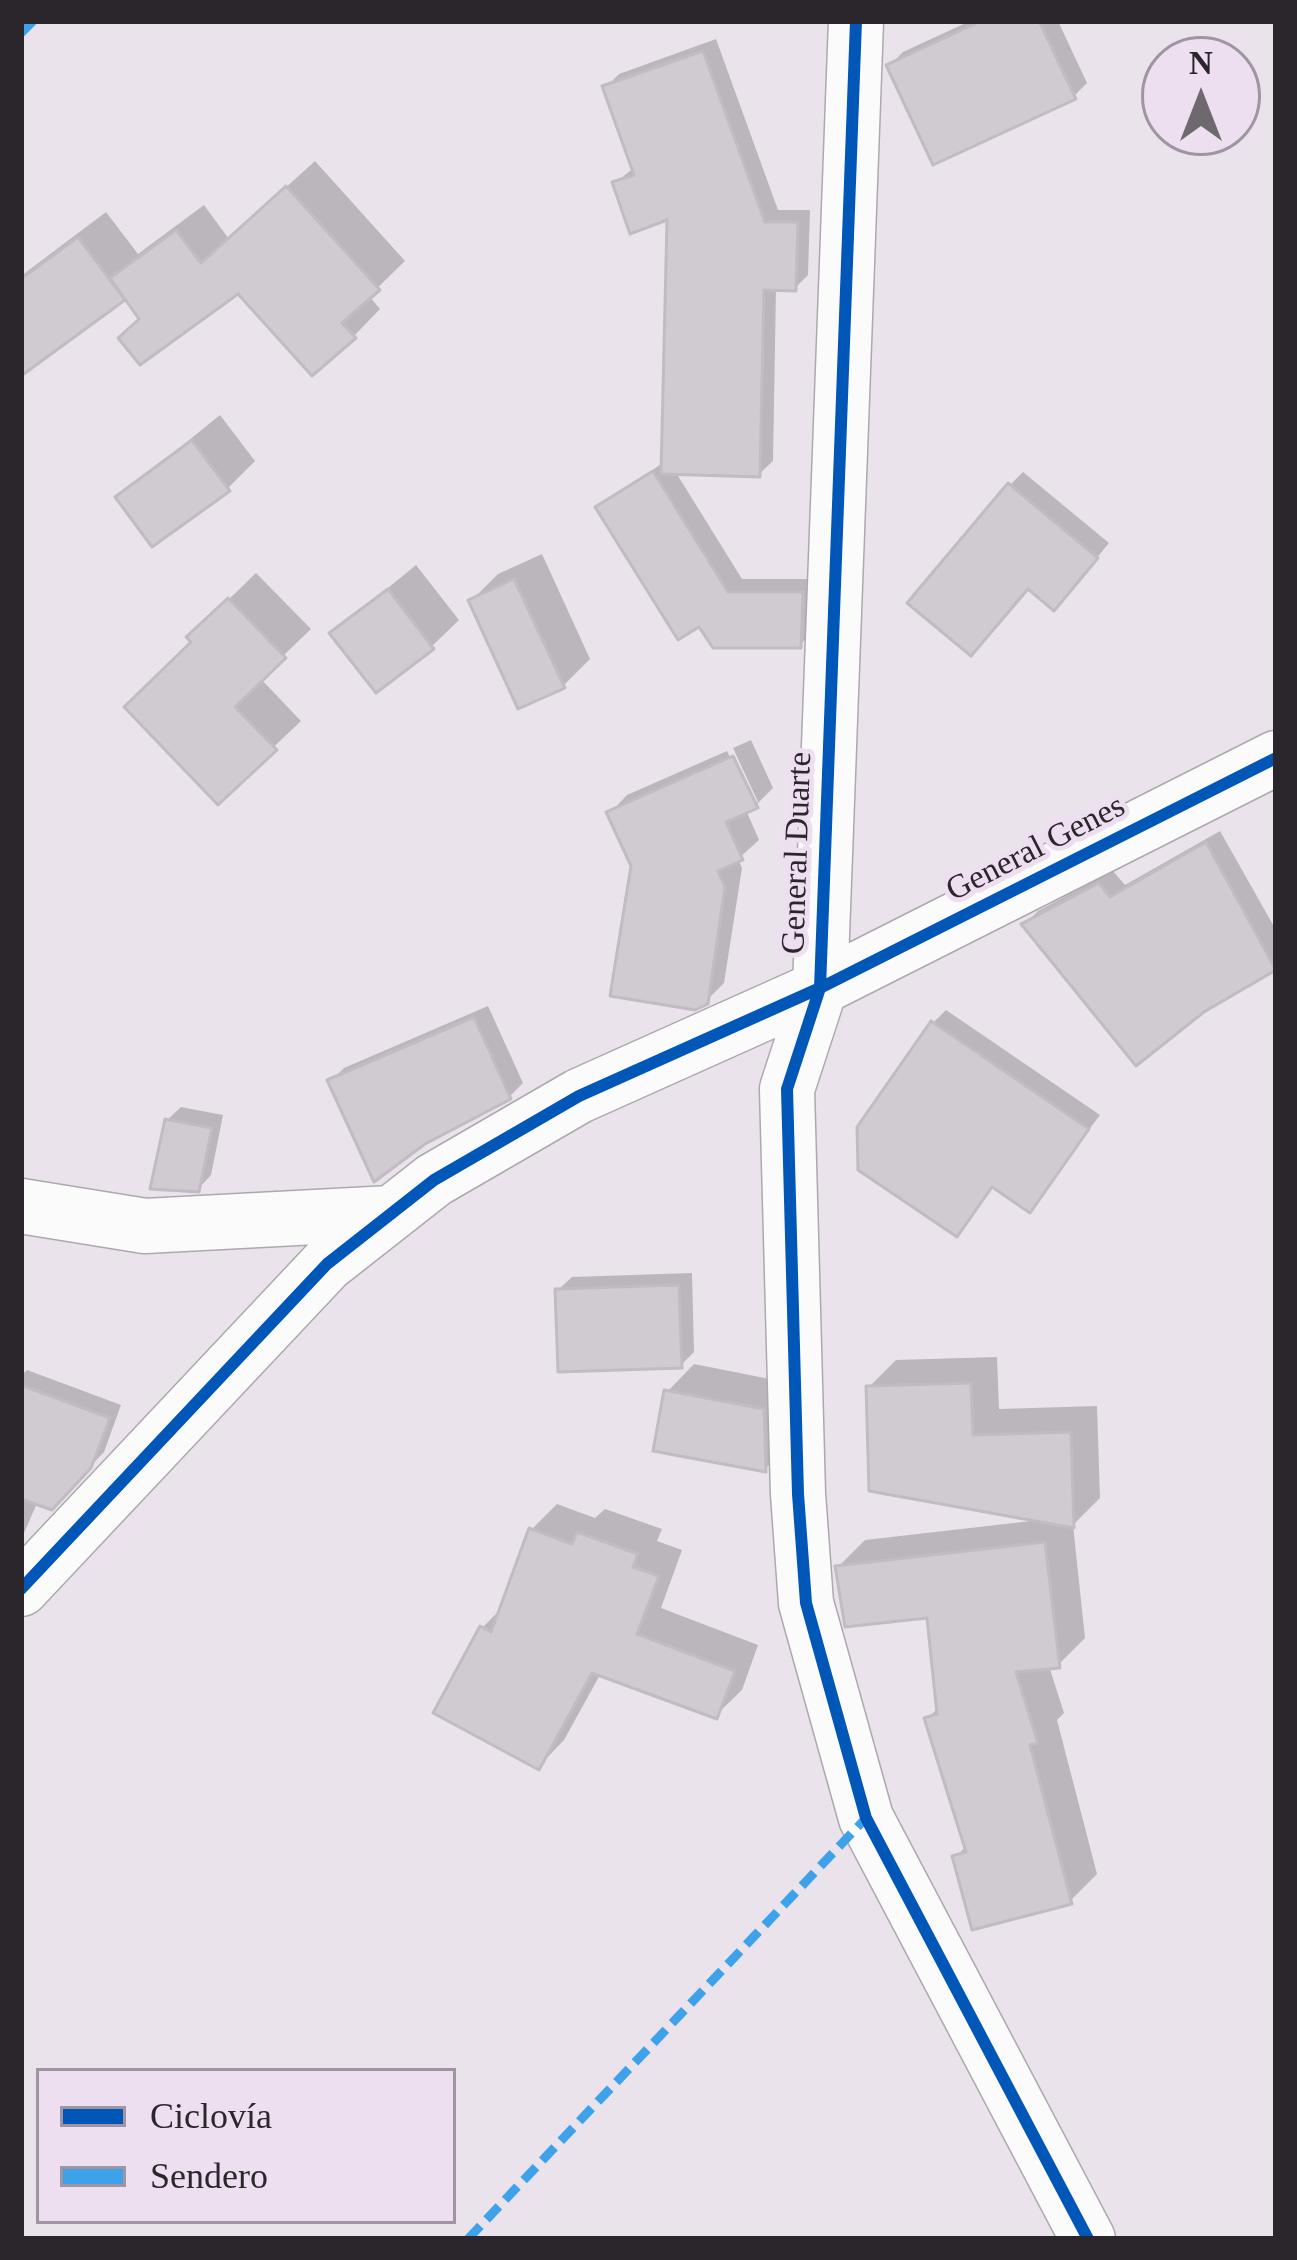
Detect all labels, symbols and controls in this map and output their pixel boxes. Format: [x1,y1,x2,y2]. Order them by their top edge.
north arrow [1141,36,1261,156]
text: N [1189,45,1213,81]
street label: General Duarte [775,751,821,955]
street label: General Genes [940,787,1132,911]
legend [36,2068,456,2224]
text: Ciclovía [150,2096,272,2136]
text: Sendero [150,2156,268,2196]

